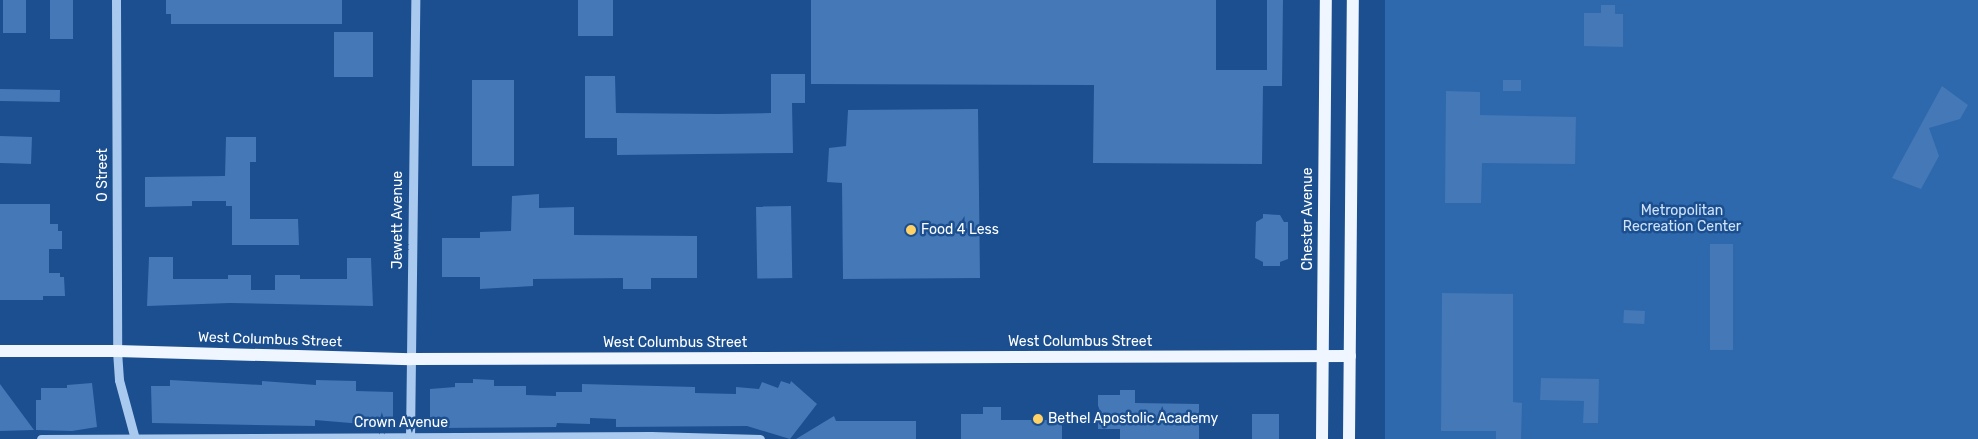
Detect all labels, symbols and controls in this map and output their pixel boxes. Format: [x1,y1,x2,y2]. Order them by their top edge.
street label: O Street [95,148,111,202]
street label: Chester Avenue [1300,167,1316,271]
street label: Jewett Avenue [390,171,406,269]
park label: Metropolitan Recreation Center [1623,203,1741,236]
place label: Food 4 Less [921,222,999,238]
marker: Food 4 Less [905,224,917,236]
street label: West Columbus Street [198,329,342,351]
street label: West Columbus Street [1008,334,1152,350]
street label: West Columbus Street [603,335,747,351]
place label: Bethel Apostolic Academy [1048,411,1219,427]
marker: Bethel Apostolic Academy [1032,413,1044,425]
street label: Crown Avenue [354,415,448,431]

